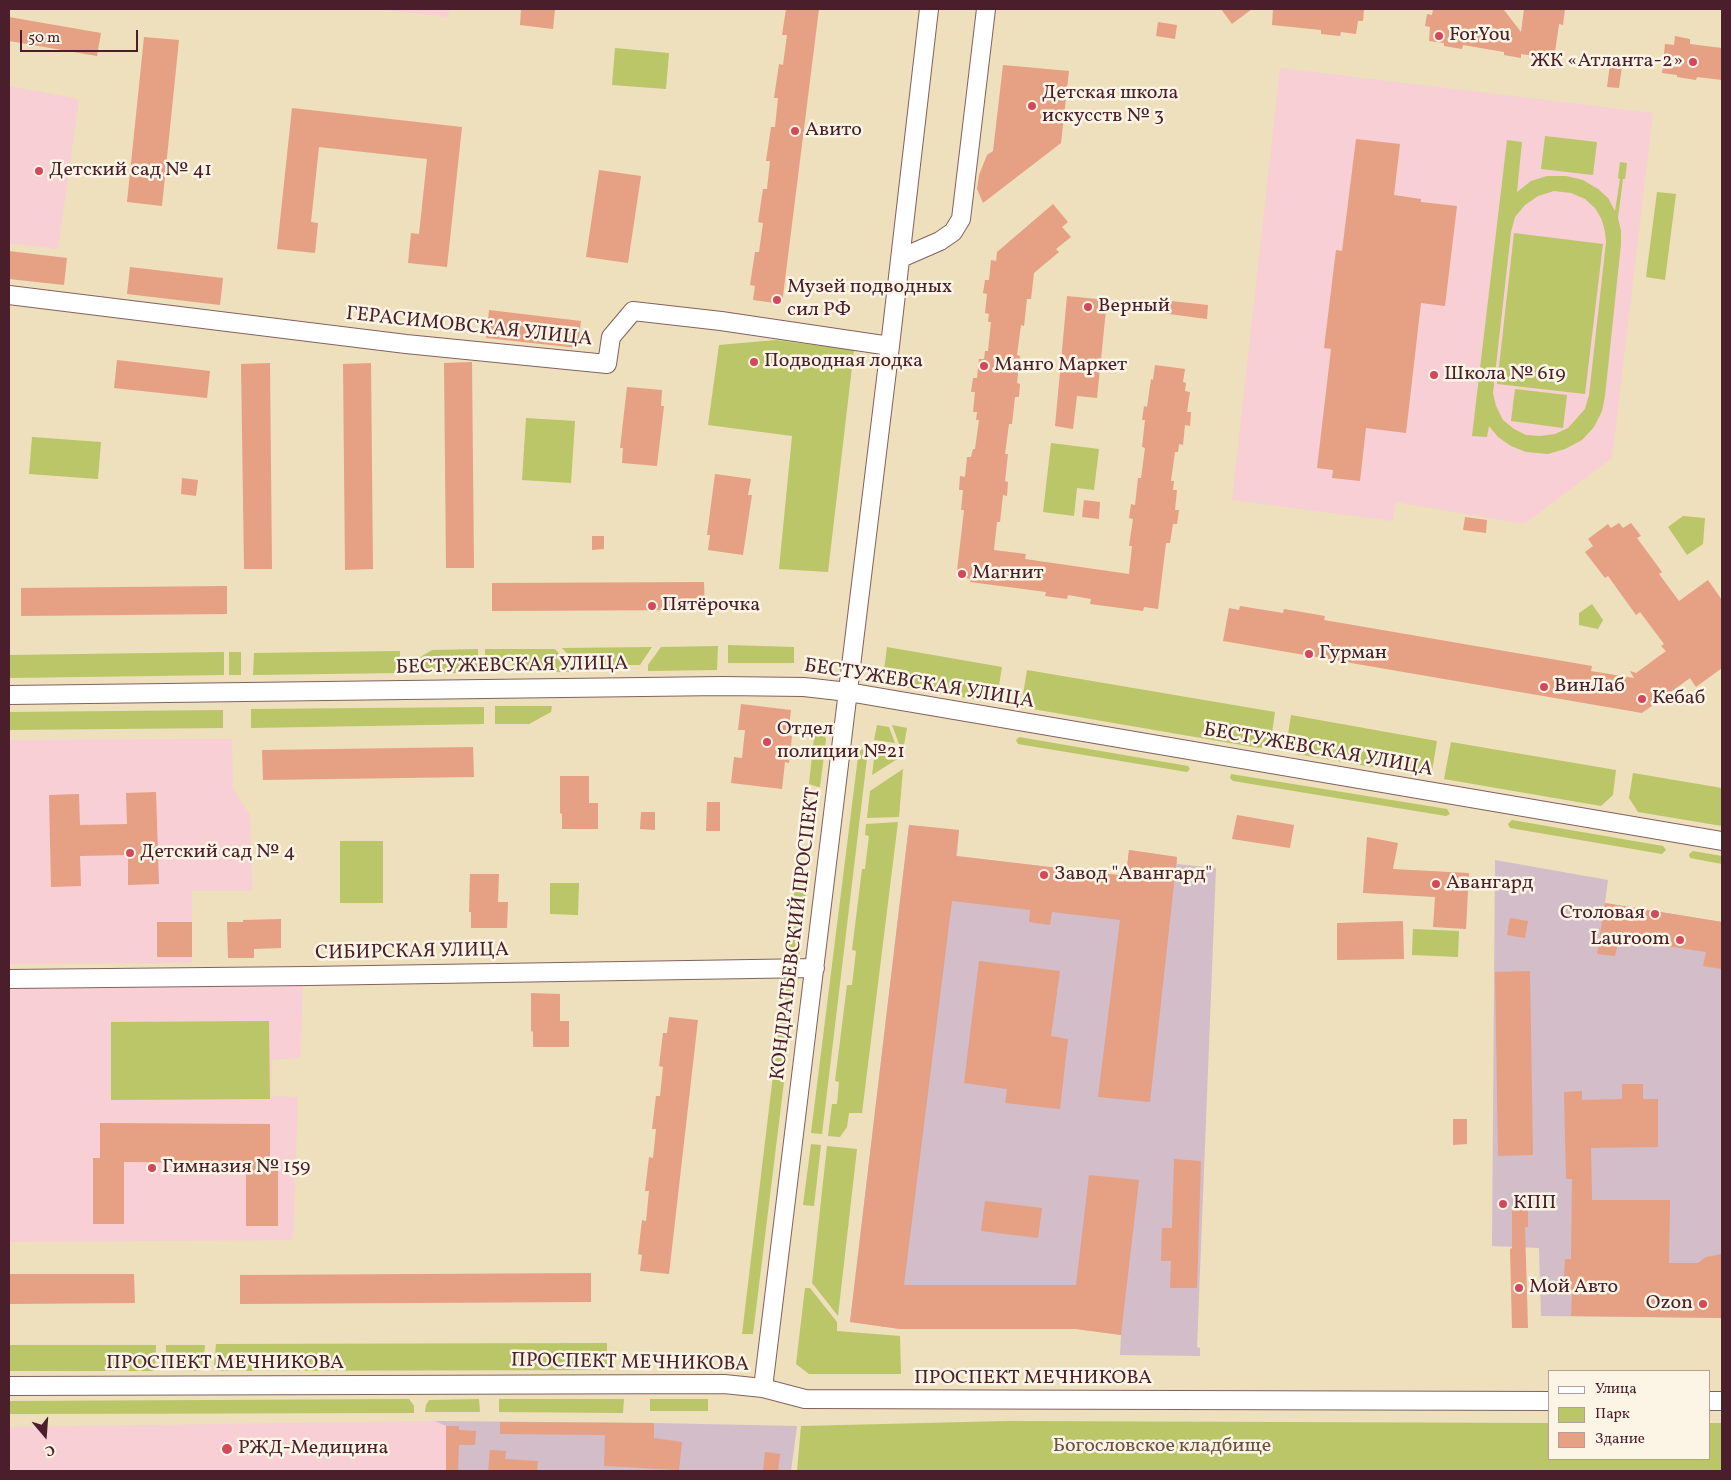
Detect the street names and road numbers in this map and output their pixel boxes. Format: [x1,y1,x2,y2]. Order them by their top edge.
street label: ГЕРАСИМОВСКАЯ УЛИЦА [345,303,593,353]
street label: БЕСТУЖЕВСКАЯ УЛИЦА [395,653,629,681]
street label: БЕСТУЖЕВСКАЯ УЛИЦА [802,655,1036,715]
street label: БЕСТУЖЕВСКАЯ УЛИЦА [1201,719,1435,783]
street label: КОНДРАТЬЕВСКИЙ ПРОСПЕКТ [767,786,827,1082]
street label: СИБИРСКАЯ УЛИЦА [315,939,509,967]
street label: ПРОСПЕКТ МЕЧНИКОВА [511,1350,749,1378]
street label: ПРОСПЕКТ МЕЧНИКОВА [106,1352,344,1376]
street label: ПРОСПЕКТ МЕЧНИКОВА [914,1367,1152,1391]

